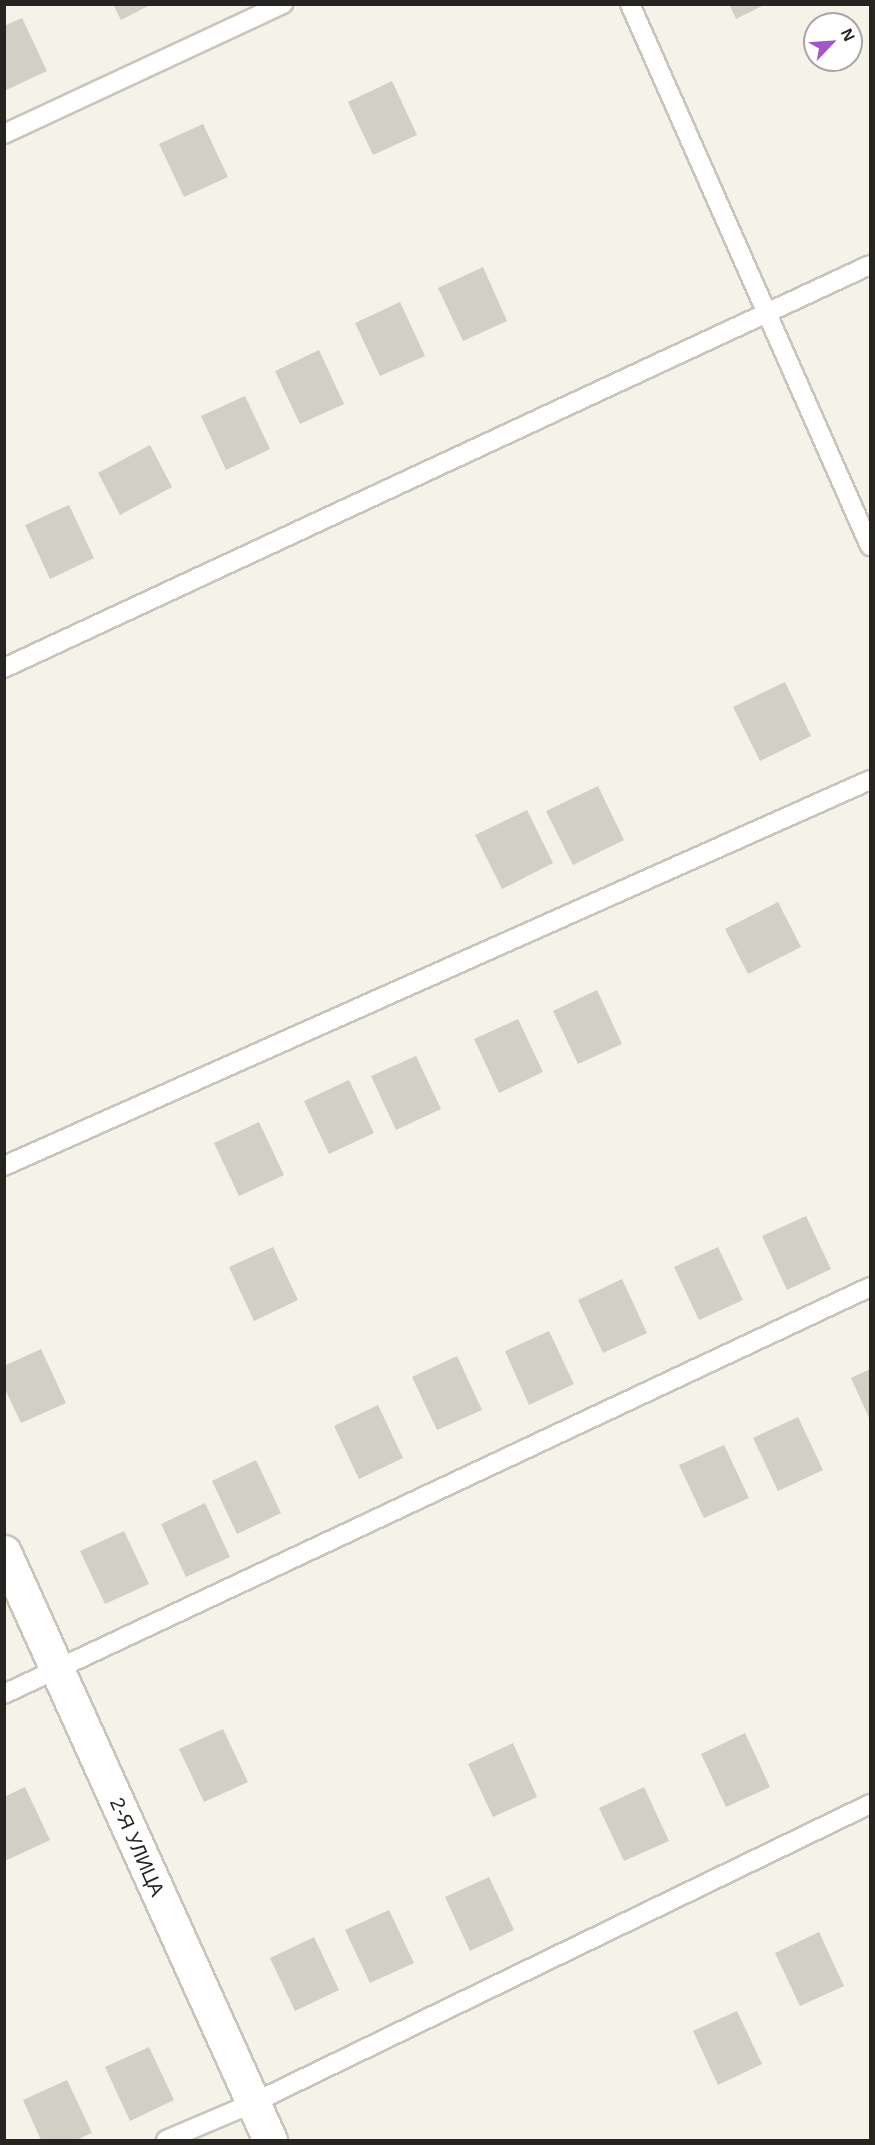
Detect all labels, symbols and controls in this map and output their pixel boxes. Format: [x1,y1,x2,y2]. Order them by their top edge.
north arrow [803,12,863,72]
text: N [838,26,858,44]
street label: 2-Я УЛИЦА [105,1794,169,1900]

